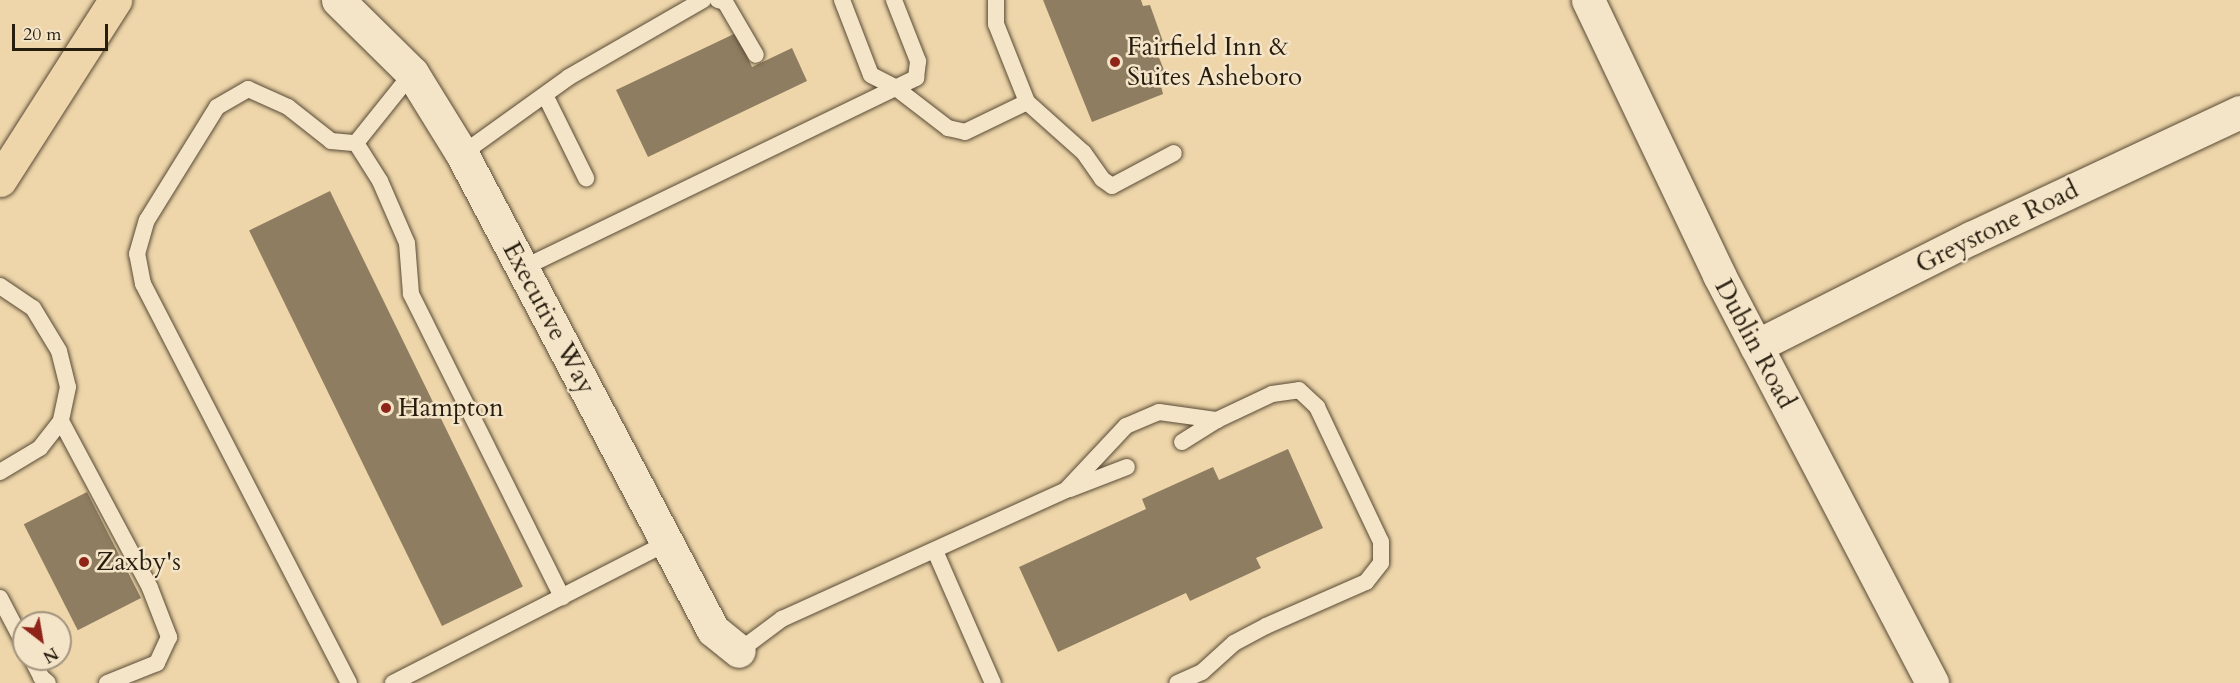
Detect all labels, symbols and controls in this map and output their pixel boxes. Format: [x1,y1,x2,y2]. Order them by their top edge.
scale bar [15,12,111,50]
text: 20 m [23,22,62,47]
place label: Fairfield Inn & Suites Asheboro [1127,31,1302,92]
marker: Fairfield Inn & Suites Asheboro [1108,55,1122,69]
street label: Greystone Road [1910,174,2084,280]
street label: Executive Way [496,236,602,400]
street label: Dublin Road [1708,274,1802,414]
place label: Hampton [398,392,504,424]
marker: Hampton [379,401,393,415]
place label: Zaxby's [96,546,181,578]
marker: Zaxby's [77,555,91,569]
north arrow [12,611,72,671]
text: N [39,642,62,668]

